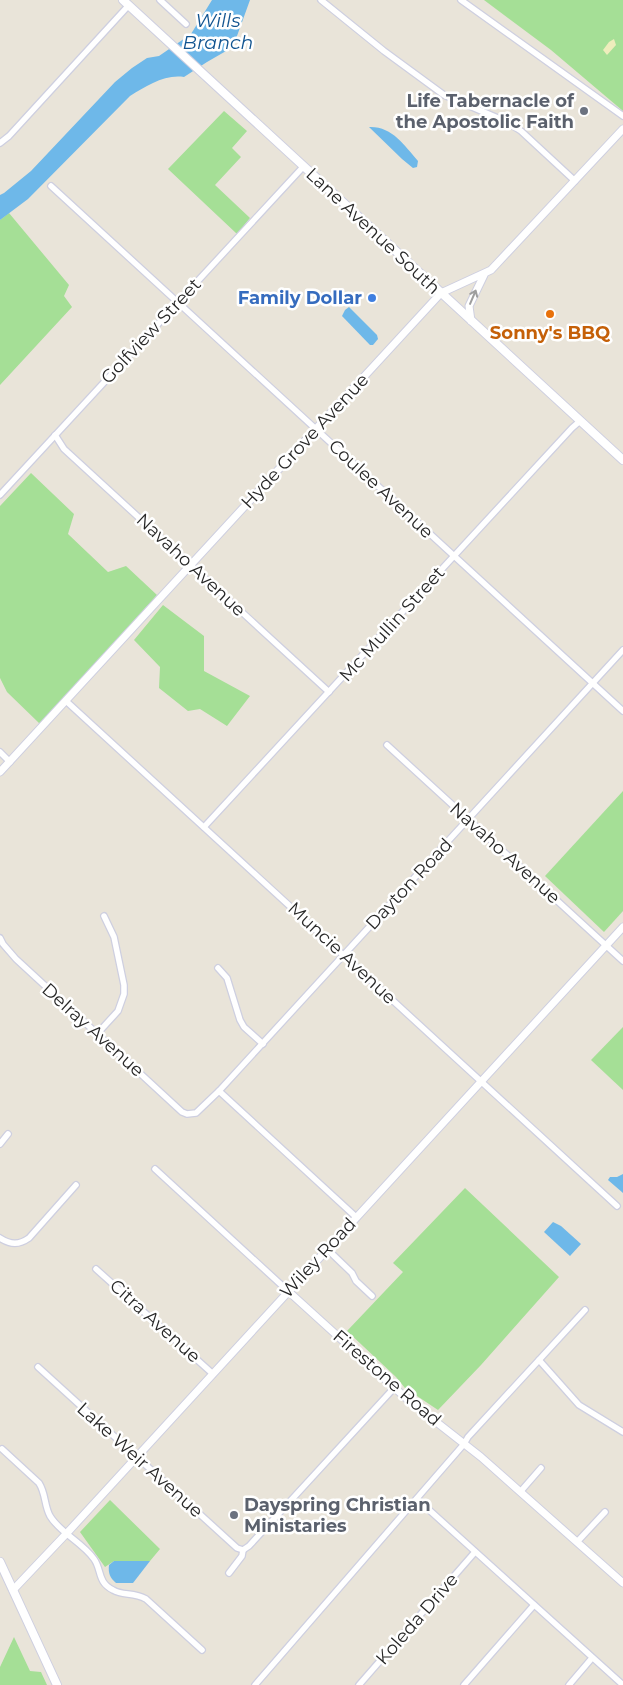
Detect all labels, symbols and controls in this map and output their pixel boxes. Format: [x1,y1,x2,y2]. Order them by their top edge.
water label: Wills Branch [183,9,253,54]
place label: Life Tabernacle of the Apostolic Faith [396,90,575,133]
marker: Life Tabernacle of the Apostolic Faith [578,105,590,117]
street label: Lane Avenue South [301,163,445,299]
street label: Golfview Street [96,274,206,388]
place label: Family Dollar [238,287,362,309]
one-way arrow [468,290,478,305]
marker: Family Dollar [366,292,378,304]
marker: Sonny's BBQ [544,308,556,320]
place label: Sonny's BBQ [490,322,611,344]
street label: Hyde Grove Avenue [237,369,373,513]
street label: Coulee Avenue [324,435,438,543]
street label: Navaho Avenue [132,509,250,621]
street label: Mc Mullin Street [335,562,449,686]
street label: Navaho Avenue [445,798,565,908]
street label: Dayton Road [361,834,457,934]
street label: Muncie Avenue [283,897,401,1009]
street label: Delray Avenue [37,978,149,1082]
street label: Wiley Road [275,1213,361,1303]
street label: Citra Avenue [105,1275,205,1368]
street label: Firestone Road [328,1325,446,1431]
street label: Lake Weir Avenue [73,1398,208,1522]
place label: Dayspring Christian Ministaries [244,1494,431,1537]
marker: Dayspring Christian Ministaries [228,1509,240,1521]
street label: Koleda Drive [371,1569,463,1669]

